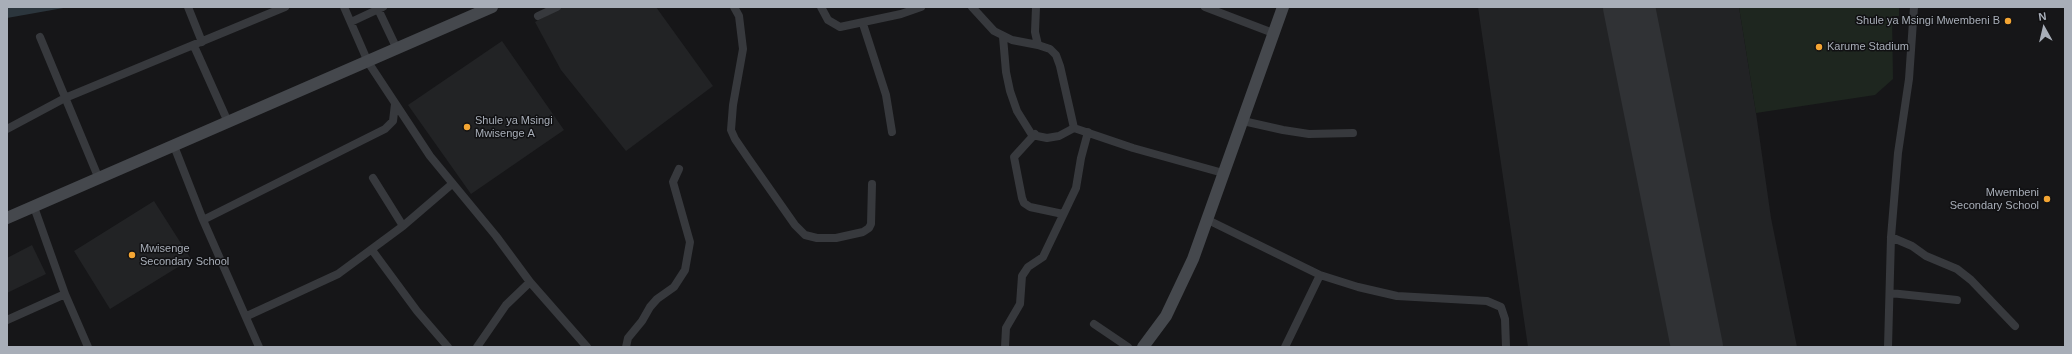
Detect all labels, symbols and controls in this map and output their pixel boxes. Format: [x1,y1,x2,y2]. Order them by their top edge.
north arrow [2024,8,2064,48]
text: N [2038,10,2047,23]
place label: Shule ya Msingi Mwembeni B [1856,14,2000,28]
marker: Shule ya Msingi Mwembeni B [2003,16,2013,26]
place label: Karume Stadium [1827,40,1909,54]
marker: Karume Stadium [1814,42,1824,52]
place label: Shule ya Msingi Mwisenge A [475,114,553,140]
marker: Shule ya Msingi Mwisenge A [462,122,472,132]
place label: Mwembeni Secondary School [1950,186,2039,212]
marker: Mwembeni Secondary School [2042,194,2052,204]
place label: Mwisenge Secondary School [140,242,229,268]
marker: Mwisenge Secondary School [127,250,137,260]

